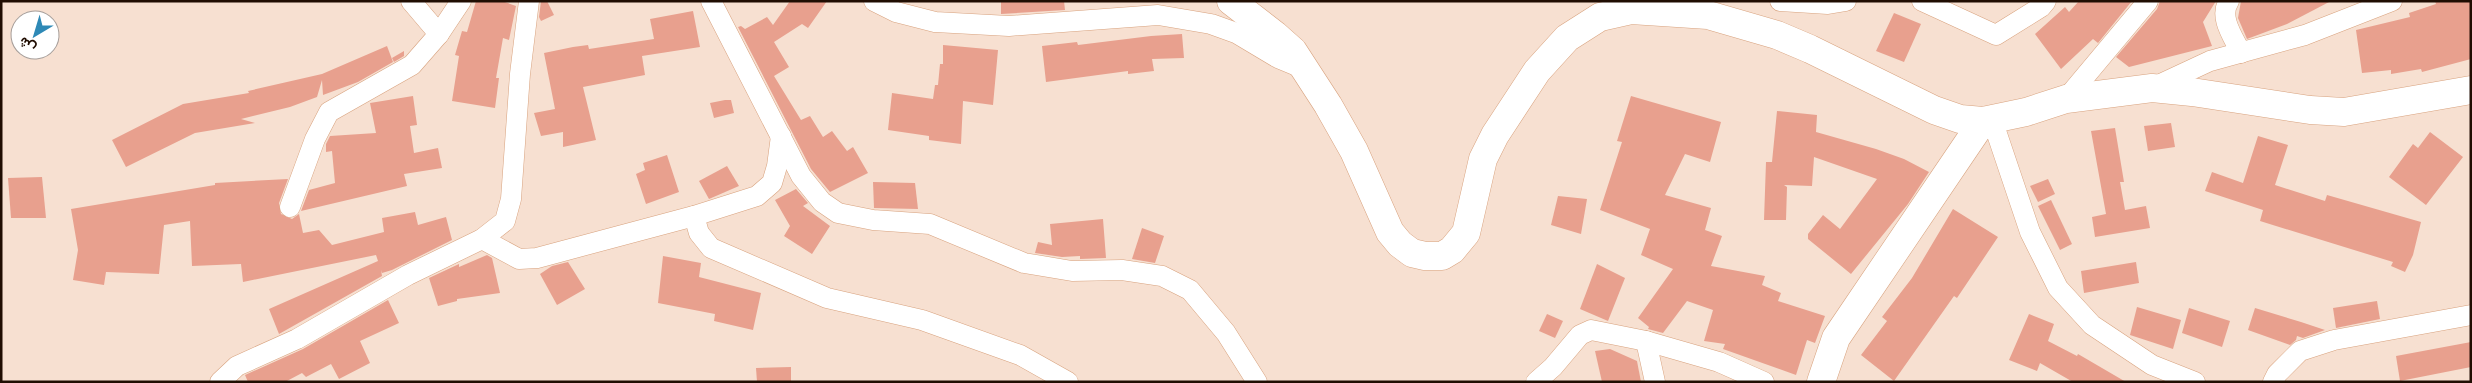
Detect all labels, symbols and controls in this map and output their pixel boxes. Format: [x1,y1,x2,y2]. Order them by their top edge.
north arrow [10,10,60,60]
text: ش [15,33,39,58]

